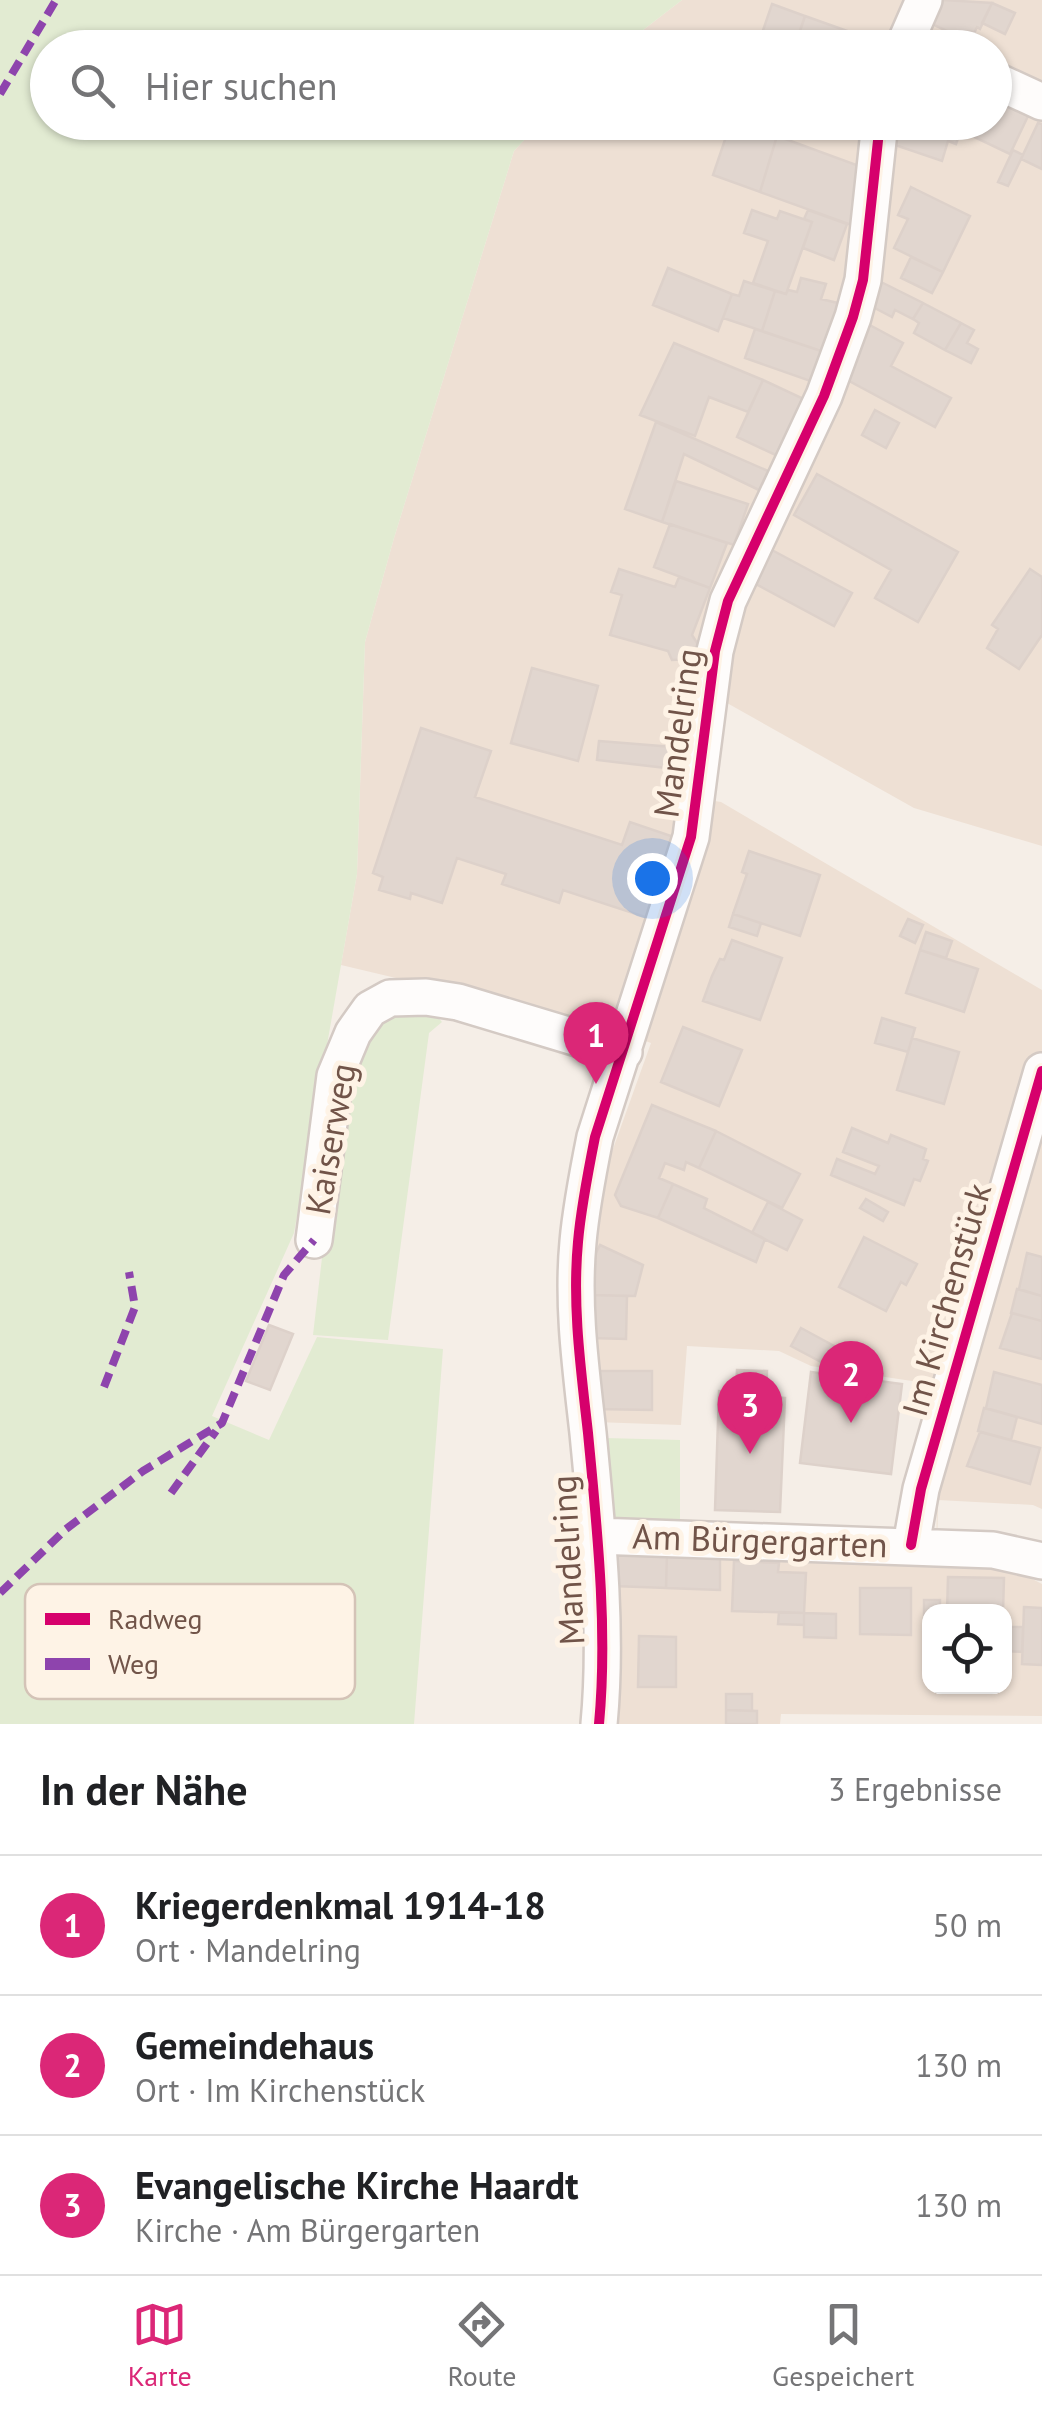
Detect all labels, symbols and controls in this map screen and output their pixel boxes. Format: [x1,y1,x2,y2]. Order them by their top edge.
search box [30,30,1012,140]
icon: search [65,58,120,113]
text: Hier suchen [145,61,338,110]
street label: Mandelring [642,645,712,820]
your location [627,853,678,904]
pin: 1 [564,1002,628,1084]
street label: Kaiserweg [294,1059,366,1218]
street label: Im Kirchenstück [891,1178,1001,1422]
pin: 2 [818,1340,884,1423]
pin: 3 [718,1372,782,1454]
street label: Mandelring [540,1474,594,1646]
street label: Am Bürgergarten [632,1513,888,1567]
legend [25,1584,355,1699]
text: Radweg [108,1600,203,1637]
map controls [922,1604,1012,1694]
button: locate [922,1604,1012,1694]
text: Weg [108,1645,159,1682]
text: In der Nähe [40,1762,247,1817]
text: 3 Ergebnisse [828,1768,1002,1810]
text: Kriegerdenkmal 1914-18 [135,1880,546,1929]
text: 1 [63,1904,82,1946]
text: 50 m [933,1904,1002,1946]
text: Ort · Mandelring [135,1929,361,1971]
text: Gemeindehaus [135,2020,374,2069]
text: 2 [63,2044,82,2086]
text: 130 m [915,2044,1002,2086]
text: Ort · Im Kirchenstück [135,2069,425,2111]
text: Evangelische Kirche Haardt [135,2160,578,2209]
text: 3 [63,2184,82,2226]
text: 130 m [915,2184,1002,2226]
text: Kirche · Am Bürgergarten [135,2209,480,2251]
tab: Karte [128,2297,192,2394]
tab: Route [448,2297,516,2394]
tab: Gespeichert [772,2297,914,2394]

